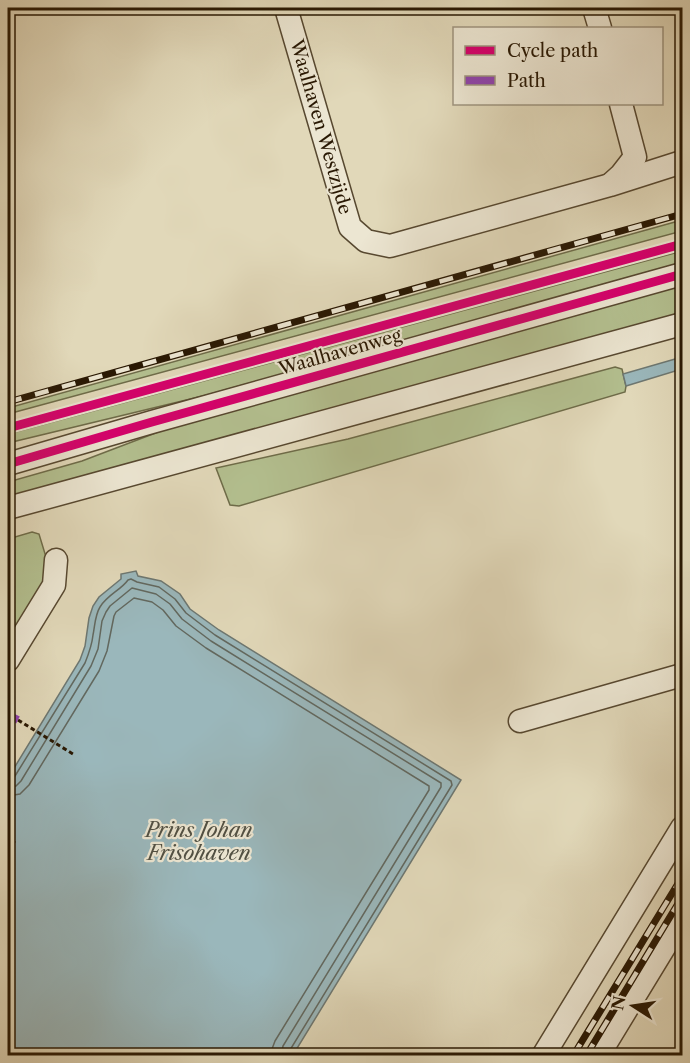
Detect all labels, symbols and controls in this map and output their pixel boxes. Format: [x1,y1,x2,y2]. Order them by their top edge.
legend [453,27,663,105]
street label: Waalhaven Westzijde [285,36,356,217]
text: Cycle path [507,40,598,62]
text: Path [507,70,546,92]
street label: Waalhavenweg [275,324,404,380]
water label: Prins Johan Frisohaven [143,818,253,865]
north arrow [603,976,663,1036]
text: N [607,994,630,1012]

